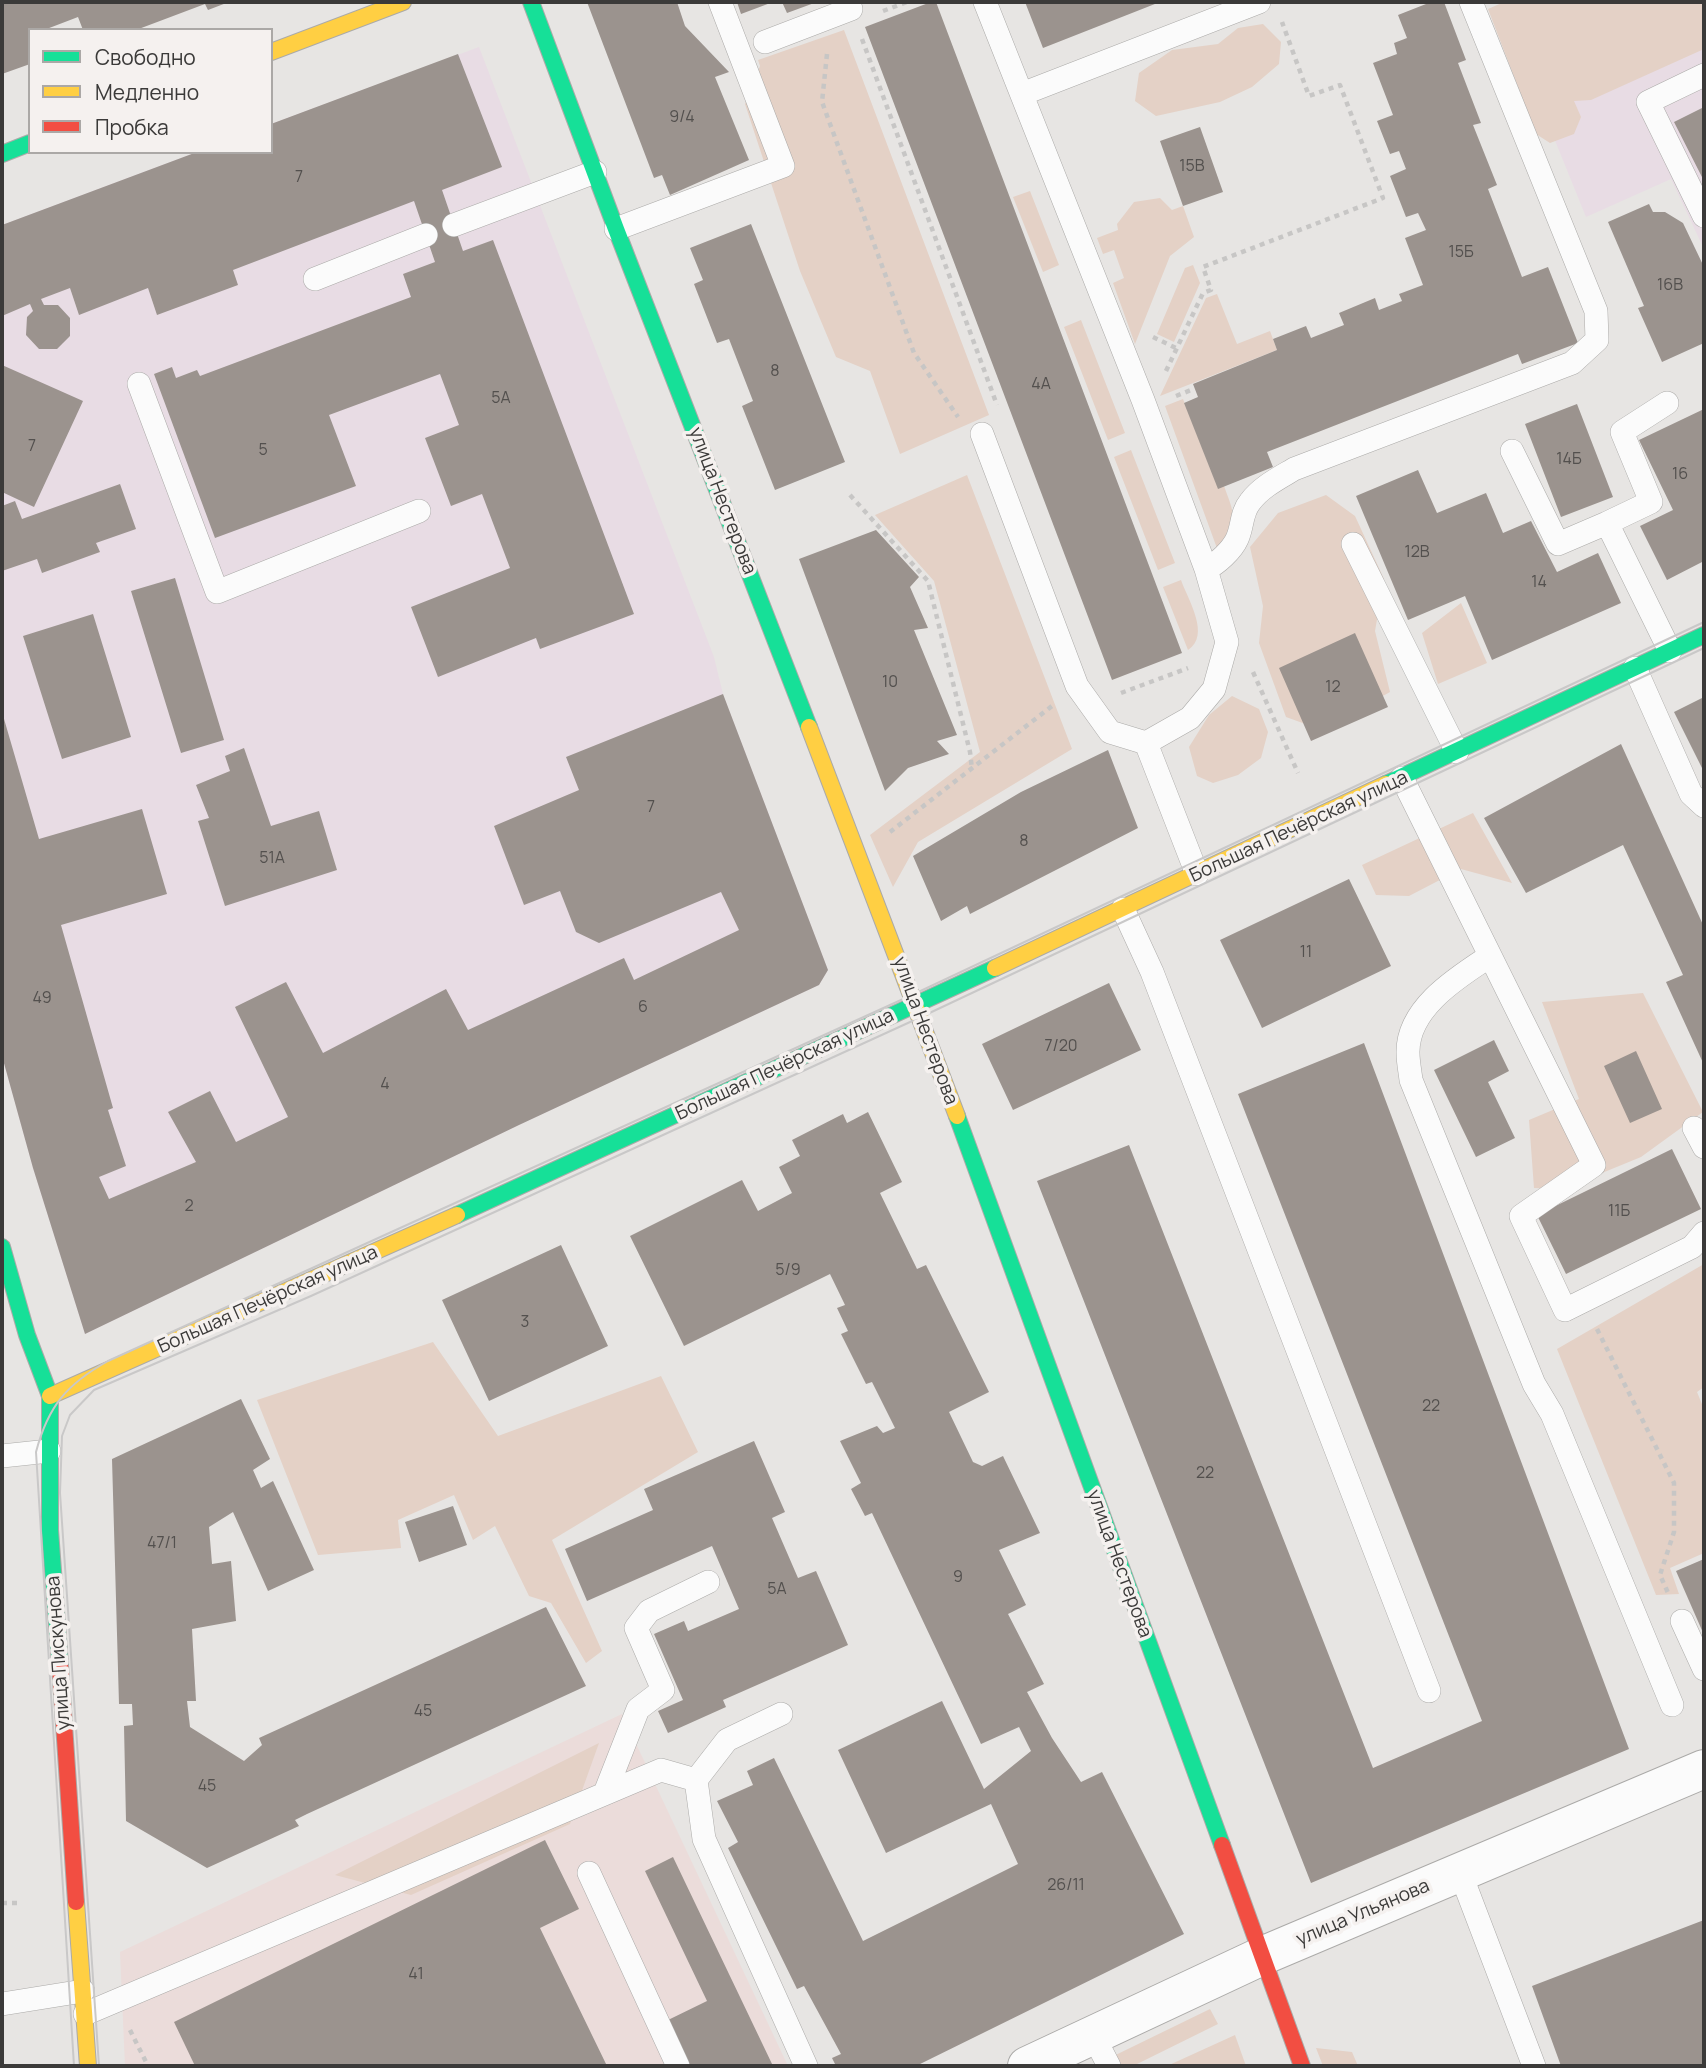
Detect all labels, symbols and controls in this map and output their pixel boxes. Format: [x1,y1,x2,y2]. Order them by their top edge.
legend [28,28,273,154]
text: Свободно [95,43,196,71]
text: Медленно [95,78,199,106]
house number: 9/4 [669,108,695,128]
text: Пробка [95,113,169,141]
house number: 15В [1179,157,1205,177]
house number: 7 [295,168,303,188]
house number: 15Б [1448,243,1474,263]
house number: 16В [1657,276,1683,296]
house number: 8 [770,362,780,382]
house number: 4А [1031,375,1051,395]
house number: 5А [491,389,511,409]
street label: улица Нестерова [683,424,761,578]
house number: 7 [28,437,36,457]
house number: 5 [258,441,268,461]
house number: 14Б [1556,450,1582,470]
house number: 16 [1672,465,1688,485]
house number: 12В [1404,543,1430,563]
house number: 14 [1531,573,1547,593]
house number: 10 [882,673,898,693]
house number: 12 [1325,678,1341,698]
street label: Большая Печёрская улица [1186,766,1412,888]
house number: 7 [647,798,655,818]
house number: 8 [1019,832,1029,852]
house number: 51А [259,849,285,869]
house number: 11 [1300,943,1312,963]
street label: улица Нестерова [888,954,962,1108]
house number: 49 [32,989,52,1009]
house number: 6 [638,998,648,1018]
street label: Большая Печёрская улица [672,1004,898,1126]
house number: 7/20 [1044,1037,1078,1057]
house number: 4 [380,1075,390,1095]
house number: 2 [184,1197,194,1217]
house number: 11Б [1608,1202,1630,1222]
street label: Большая Печёрская улица [155,1241,381,1359]
house number: 5/9 [775,1261,801,1281]
house number: 3 [521,1313,529,1333]
house number: 22 [1422,1397,1440,1417]
house number: 22 [1196,1464,1214,1484]
street label: улица Нестерова [1082,1487,1156,1641]
house number: 47/1 [147,1534,177,1554]
house number: 9 [953,1568,963,1588]
street label: улица Пискунова [42,1575,76,1731]
house number: 5А [767,1580,787,1600]
house number: 45 [414,1702,432,1722]
house number: 45 [198,1777,216,1797]
street label: улица Ульянова [1293,1875,1433,1951]
house number: 26/11 [1047,1876,1085,1896]
house number: 41 [408,1965,424,1985]

